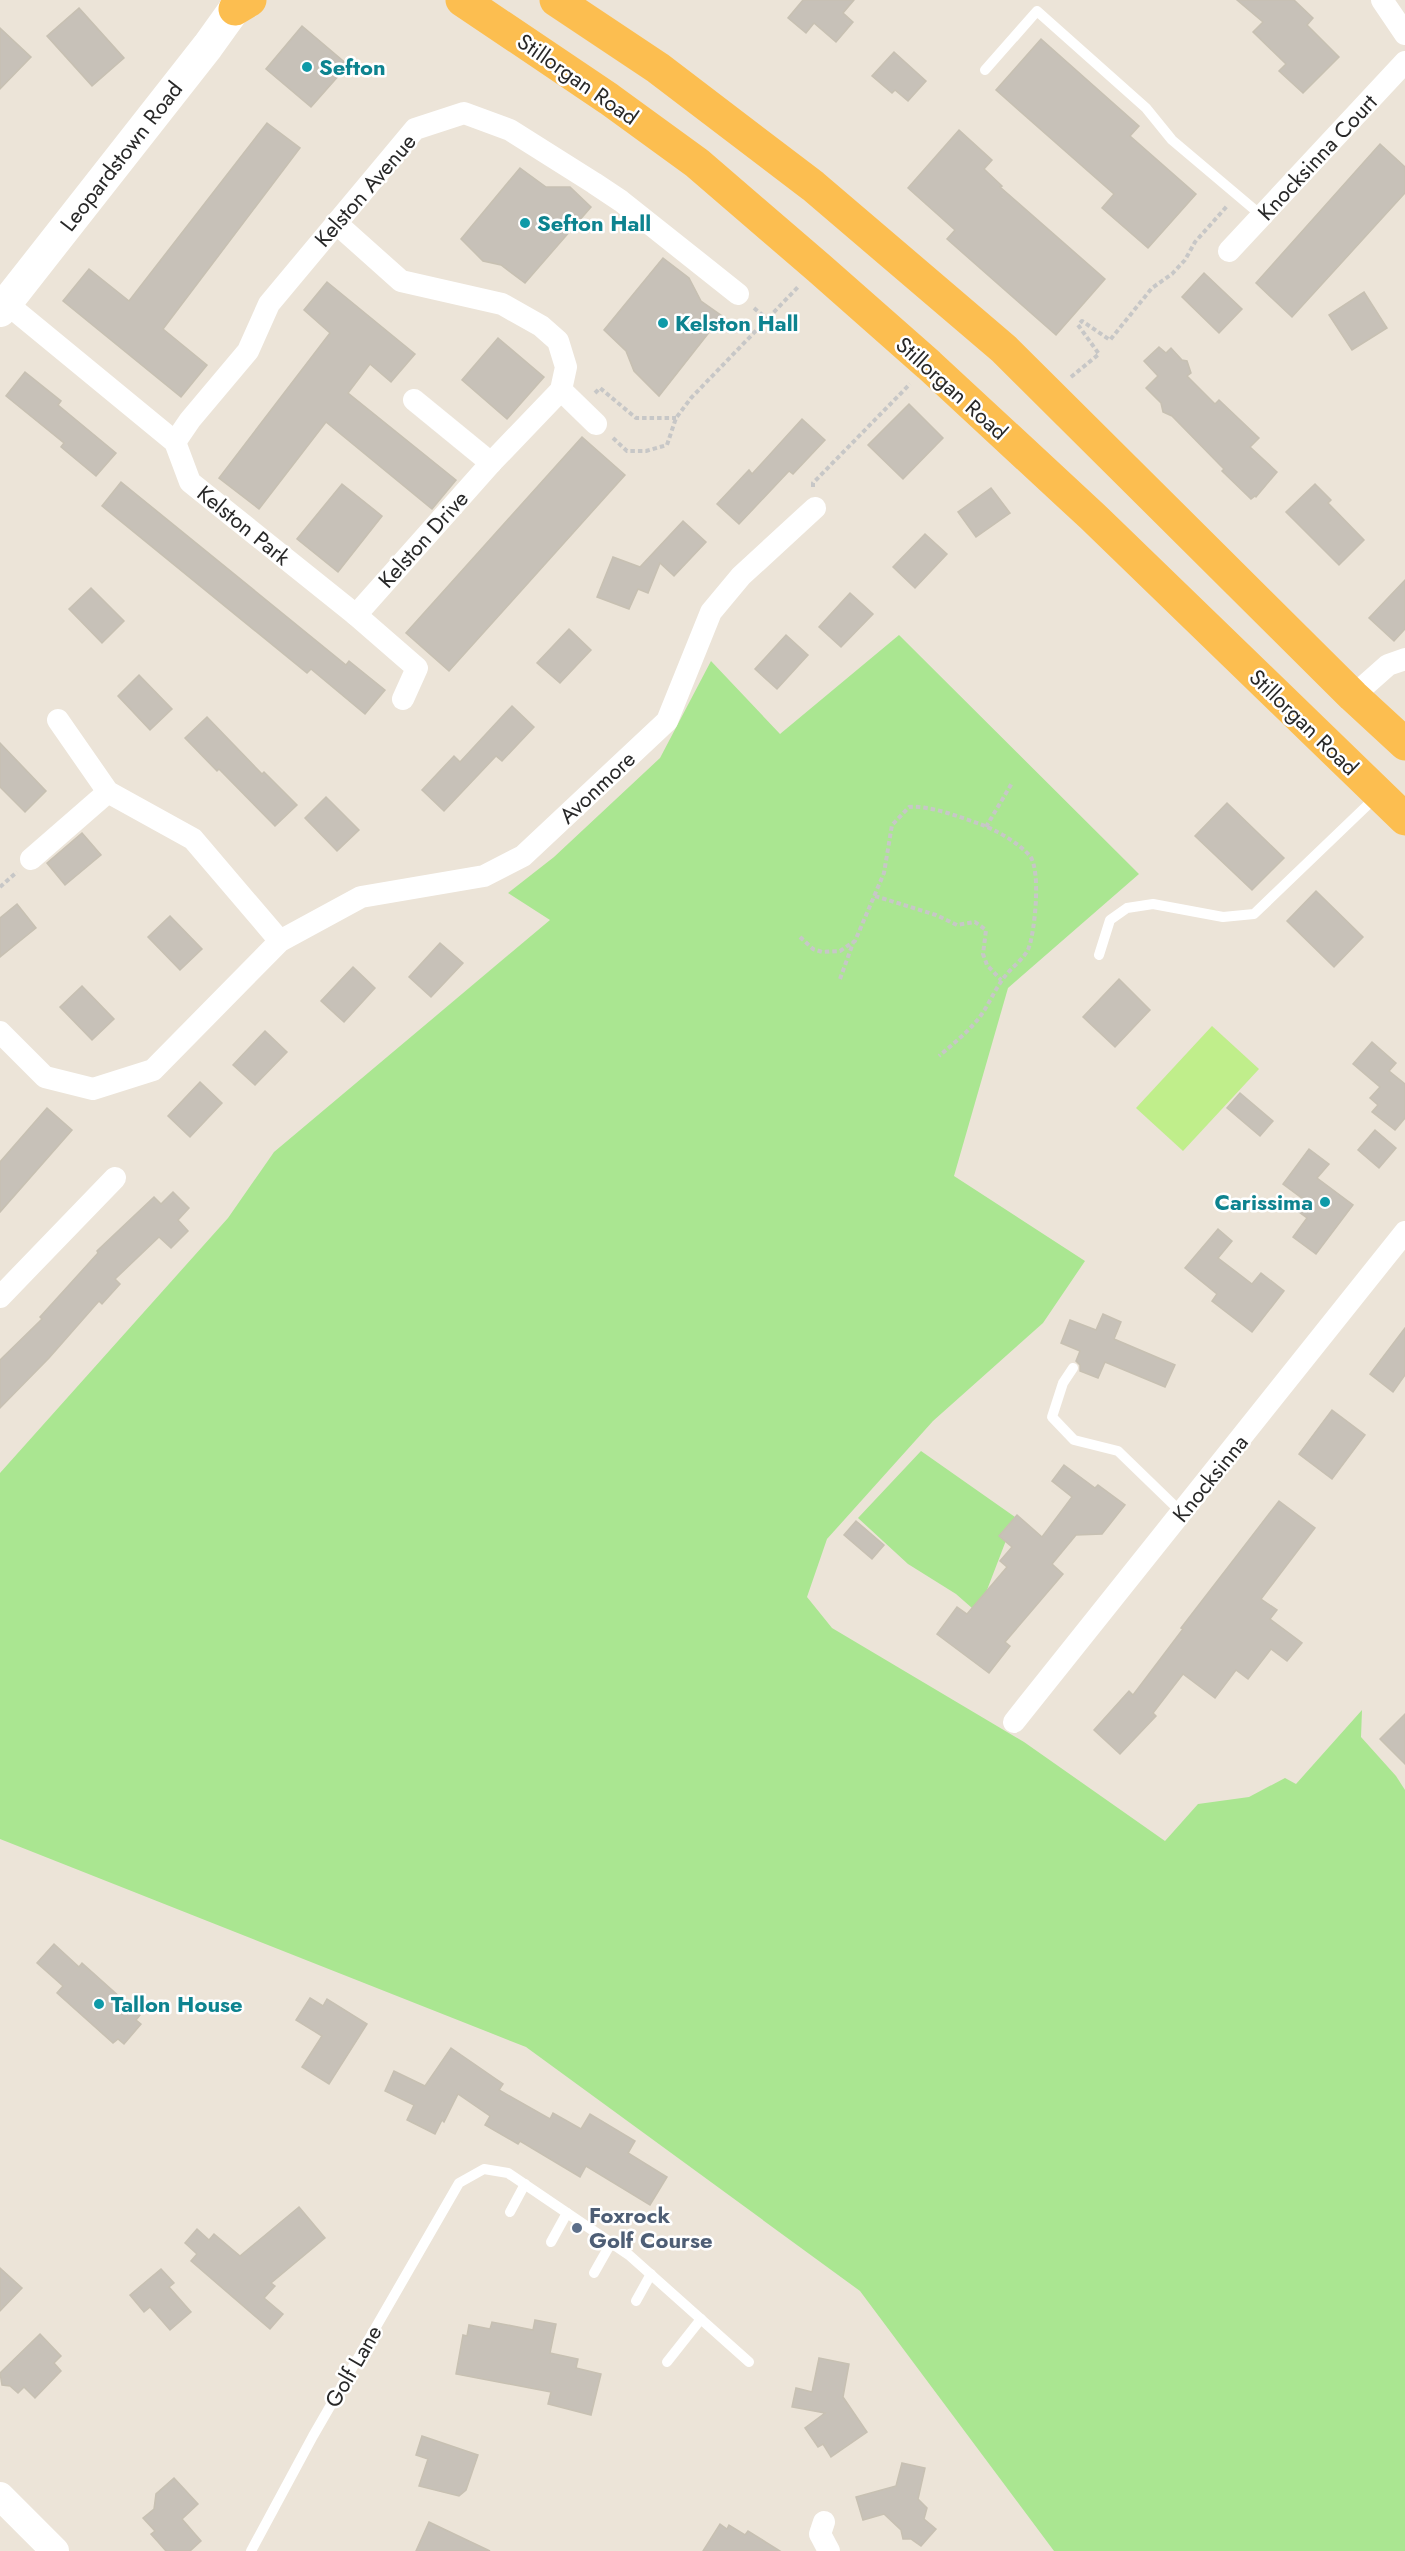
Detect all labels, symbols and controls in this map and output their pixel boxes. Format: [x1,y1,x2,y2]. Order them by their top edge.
street label: Stillorgan Road [511,25,645,133]
place label: Sefton [319,51,386,83]
marker: Sefton [300,60,314,74]
street label: Leopardstown Road [52,74,190,238]
street label: Knocksinna Court [1250,86,1385,227]
street label: Kelston Avenue [307,126,423,254]
place label: Sefton Hall [537,207,651,239]
marker: Sefton Hall [518,216,532,230]
place label: Kelston Hall [675,307,799,339]
marker: Kelston Hall [656,316,670,330]
street label: Stillorgan Road [889,329,1015,447]
street label: Kelston Park [191,477,298,573]
street label: Kelston Drive [371,483,475,595]
street label: Stillorgan Road [1242,661,1366,783]
street label: Avonmore [552,743,642,831]
place label: Carissima [1215,1186,1313,1218]
marker: Carissima [1318,1195,1332,1209]
street label: Knocksinna [1165,1427,1255,1529]
place label: Tallon House [111,1988,243,2020]
marker: Tallon House [92,1997,106,2011]
place label: Foxrock Golf Course [589,2199,713,2256]
marker: Foxrock Golf Course [570,2221,584,2235]
street label: Golf Lane [317,2319,389,2413]

